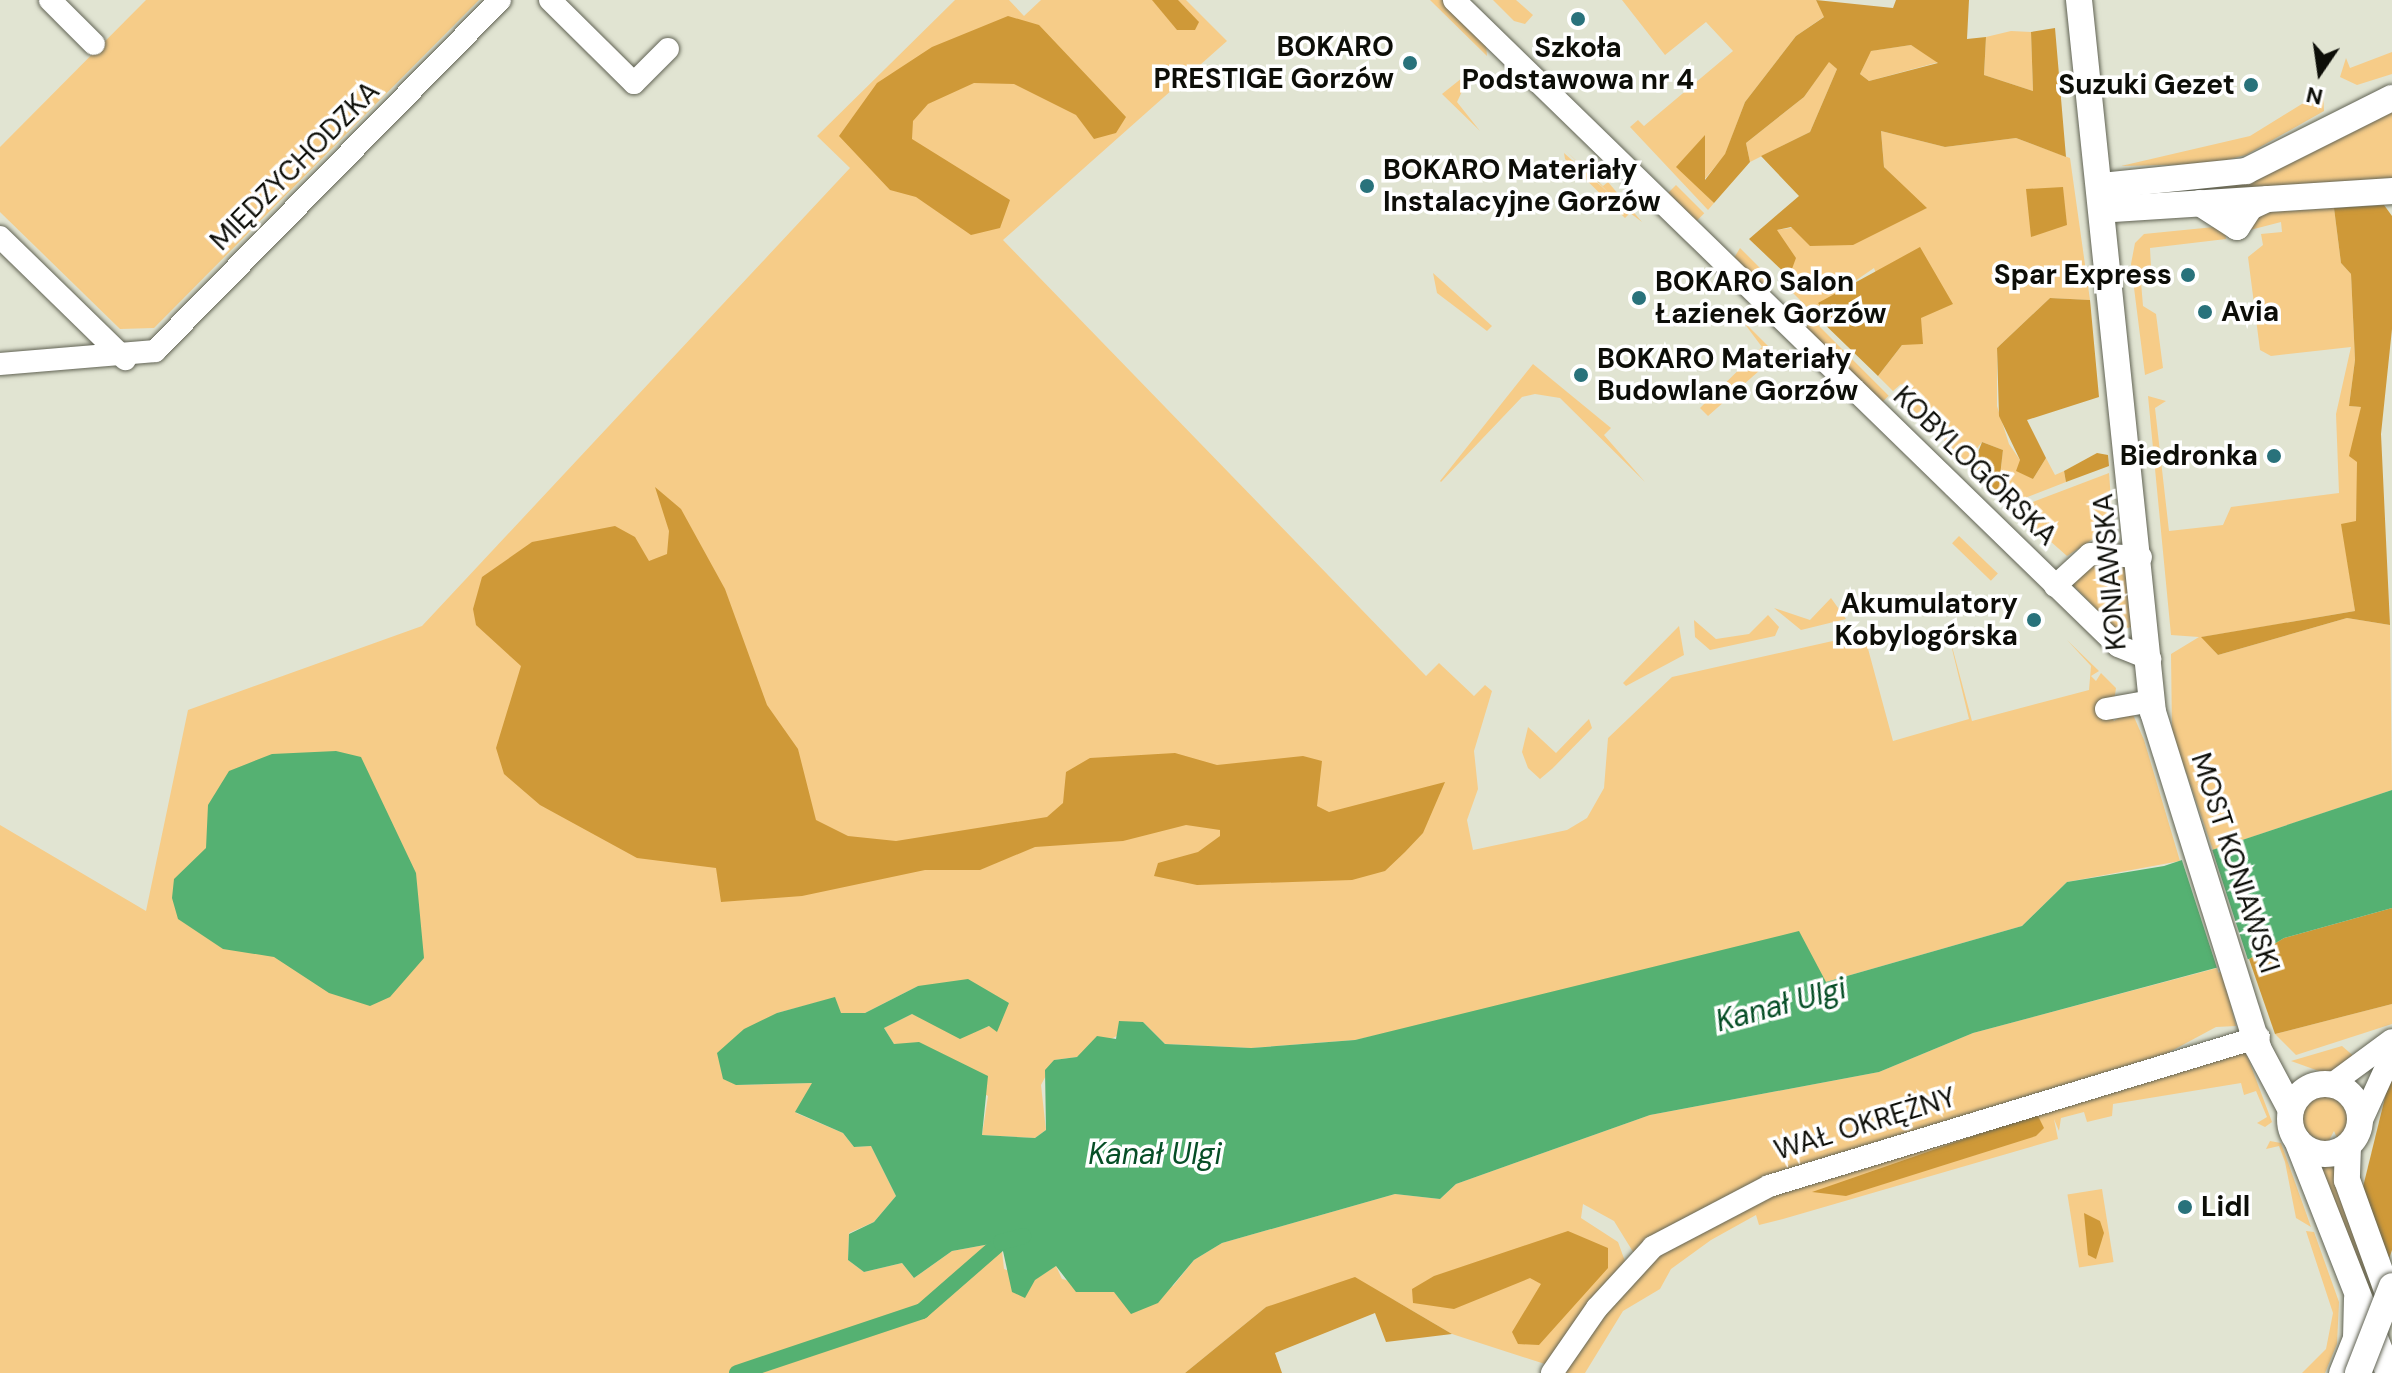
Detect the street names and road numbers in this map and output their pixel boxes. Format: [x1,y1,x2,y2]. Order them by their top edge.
street label: MIĘDZYCHODZKA [203,74,387,258]
street label: KOBYLOGÓRSKA [1886,379,2064,553]
street label: KONIAWSKA [2086,492,2134,652]
street label: MOST KONIAWSKI [2184,749,2286,977]
street label: WAŁ OKRĘŻNY [1770,1080,1960,1168]

